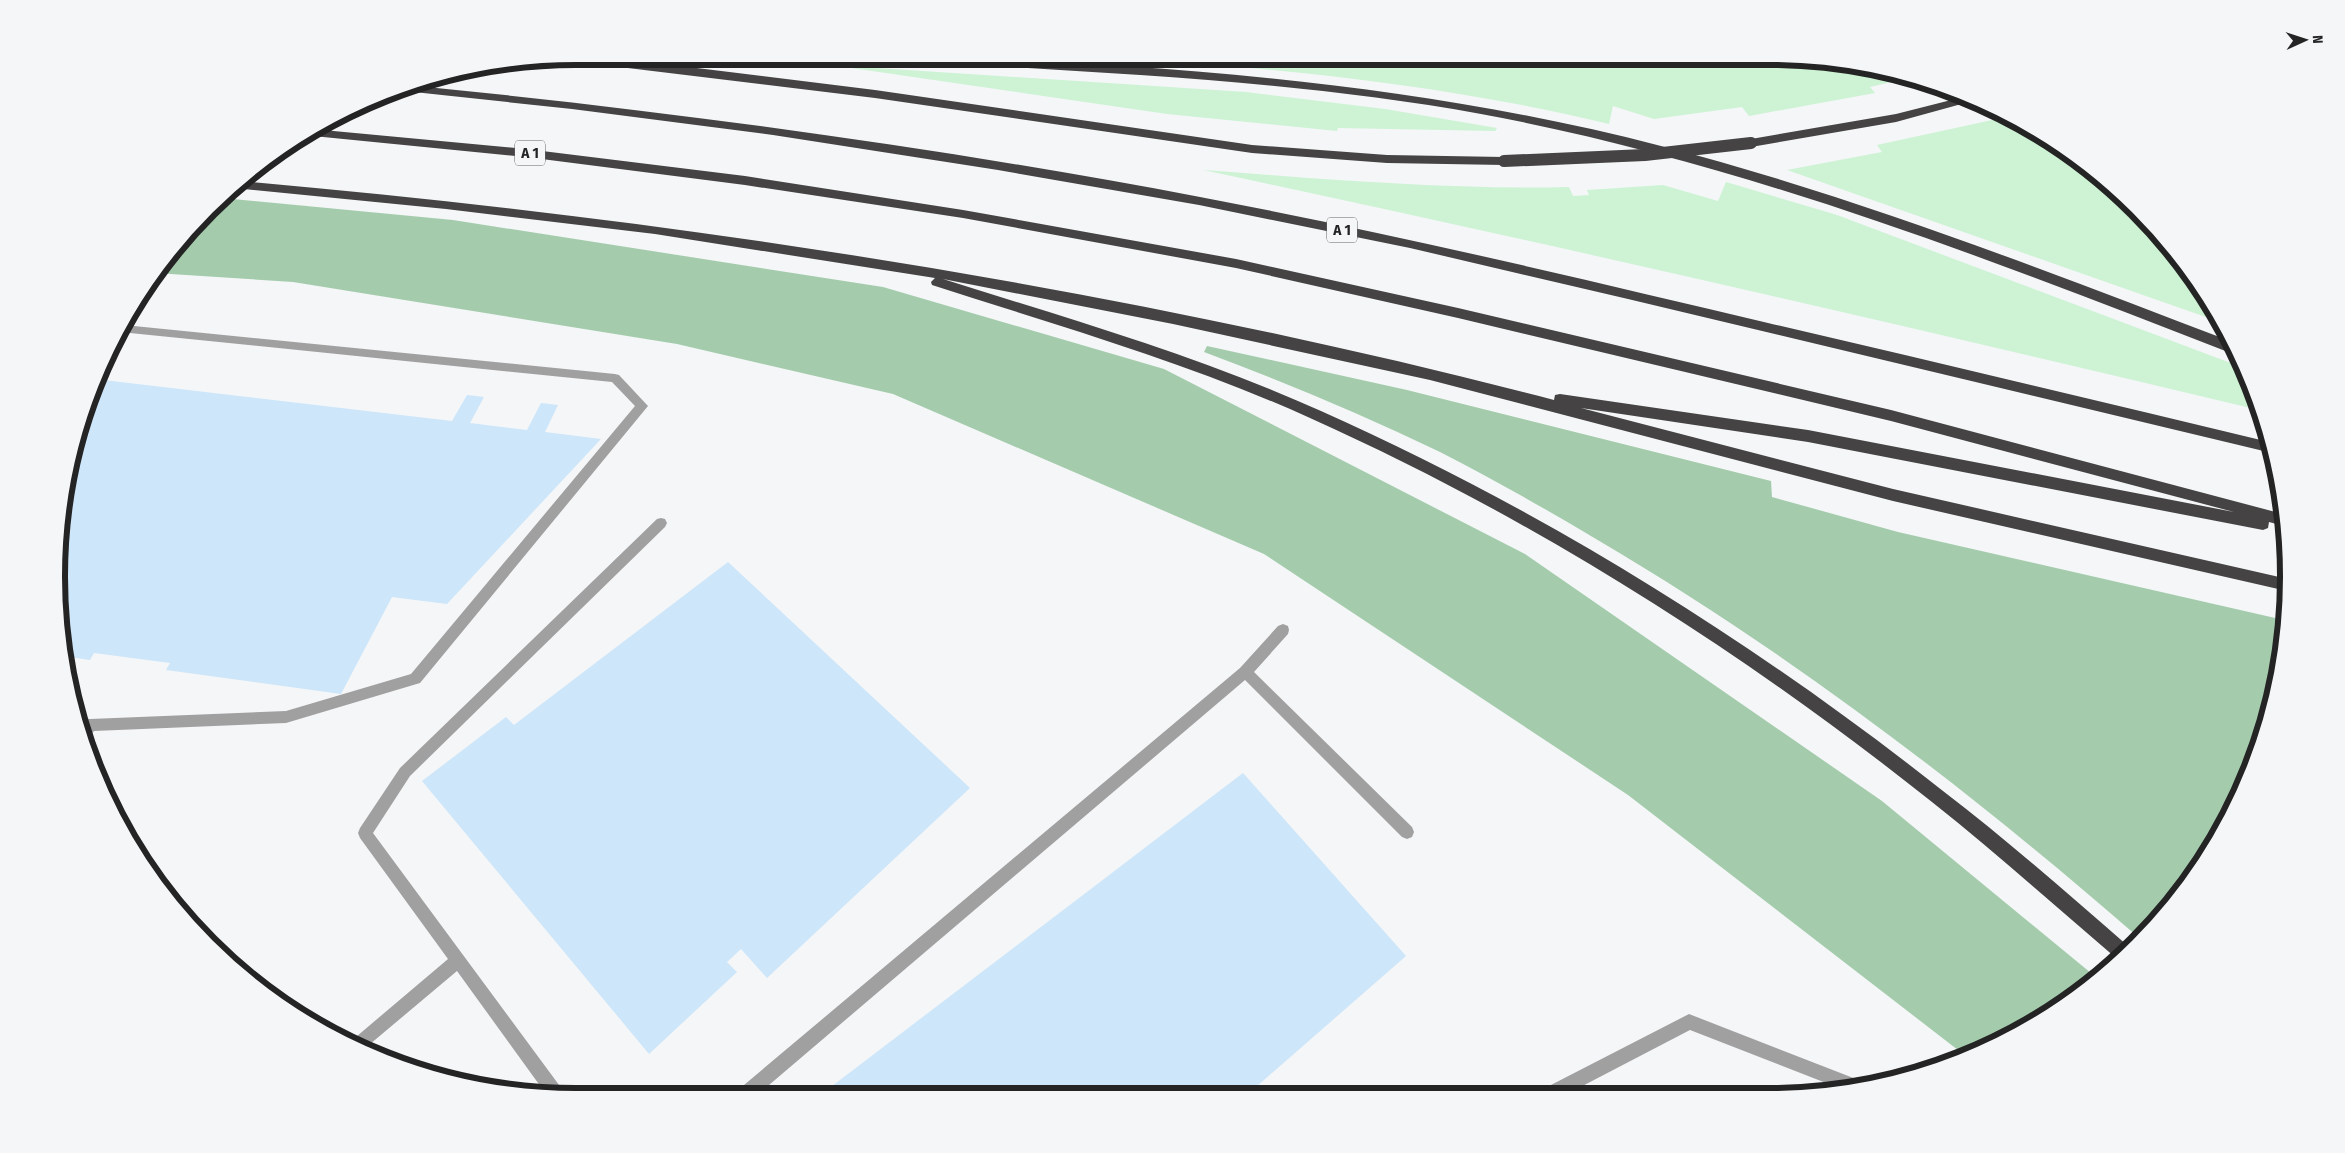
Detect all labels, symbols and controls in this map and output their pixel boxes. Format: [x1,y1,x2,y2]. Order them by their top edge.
north arrow [2280,15,2330,65]
text: N [2309,35,2326,44]
road number: A 1 [515,140,545,166]
road number: A 1 [1327,218,1357,242]

